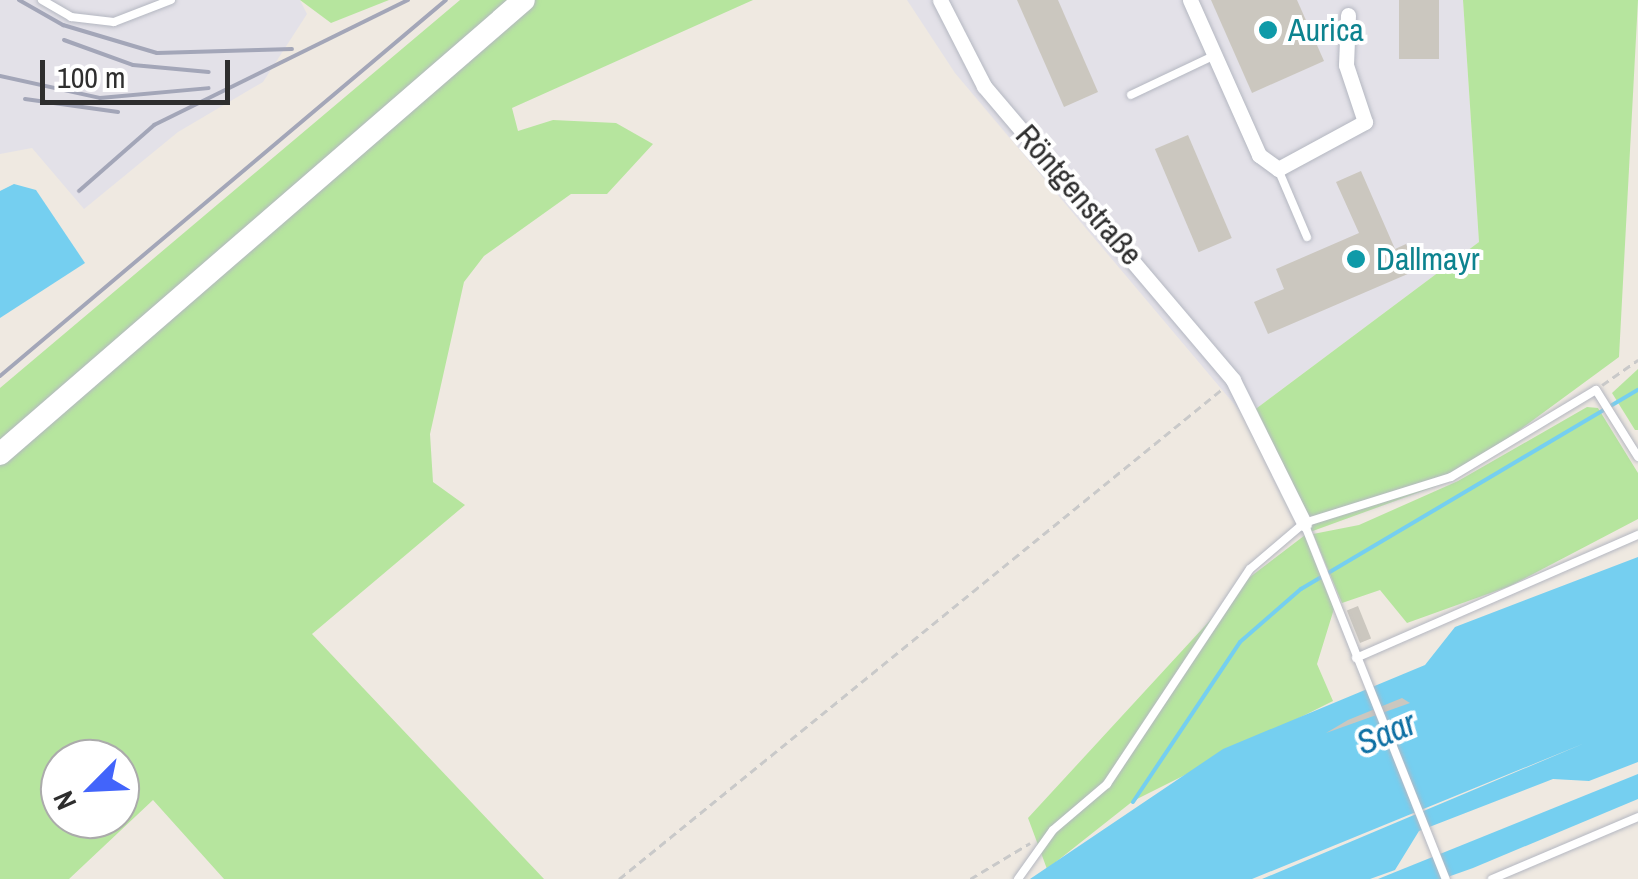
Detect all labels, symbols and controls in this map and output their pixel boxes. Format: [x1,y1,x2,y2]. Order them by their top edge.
place label: Aurica [1288,11,1364,49]
marker: Aurica [1257,19,1279,41]
scale bar [45,40,235,102]
text: 100 m [57,57,125,97]
street label: Röntgenstraße [1008,117,1150,273]
place label: Dallmayr [1376,240,1479,278]
marker: Dallmayr [1345,248,1367,270]
water label: Saar [1350,702,1422,764]
north arrow [40,739,140,839]
text: N [44,785,85,816]

